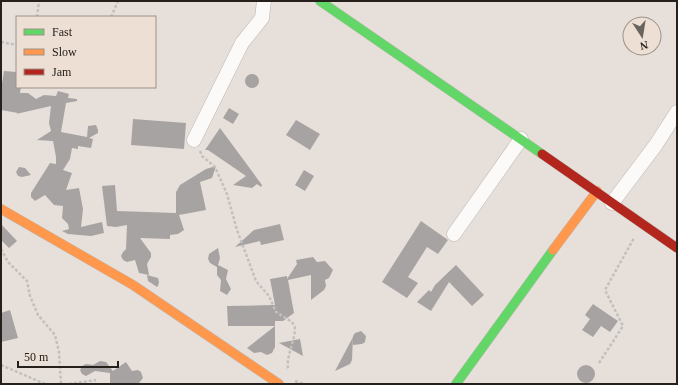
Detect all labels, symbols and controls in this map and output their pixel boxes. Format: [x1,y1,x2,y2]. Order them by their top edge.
legend [16,16,156,88]
north arrow [622,16,662,56]
text: Fast [52,25,73,39]
text: N [639,39,649,52]
text: Slow [52,45,77,59]
text: Jam [52,65,72,79]
scale bar [18,343,118,369]
text: 50 m [24,350,49,364]

